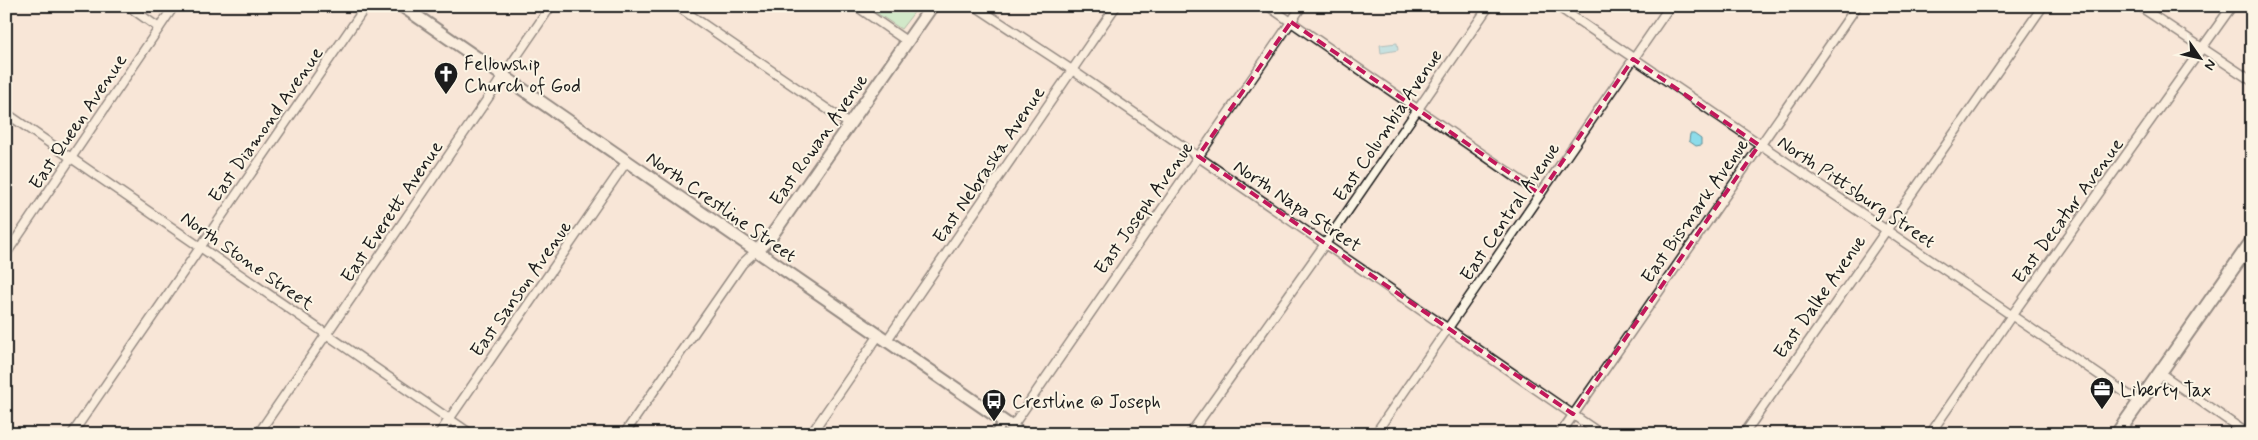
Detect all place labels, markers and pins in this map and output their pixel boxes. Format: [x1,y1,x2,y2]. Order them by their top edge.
place label: Fellowship Church of God [464,52,581,99]
church icon: Fellowship Church of God [433,61,459,95]
office icon: Liberty Tax [2089,376,2115,410]
place label: Liberty Tax [2120,378,2211,403]
bus stop icon: Crestline @ Joseph [981,388,1007,422]
place label: Crestline @ Joseph [1012,390,1161,415]

